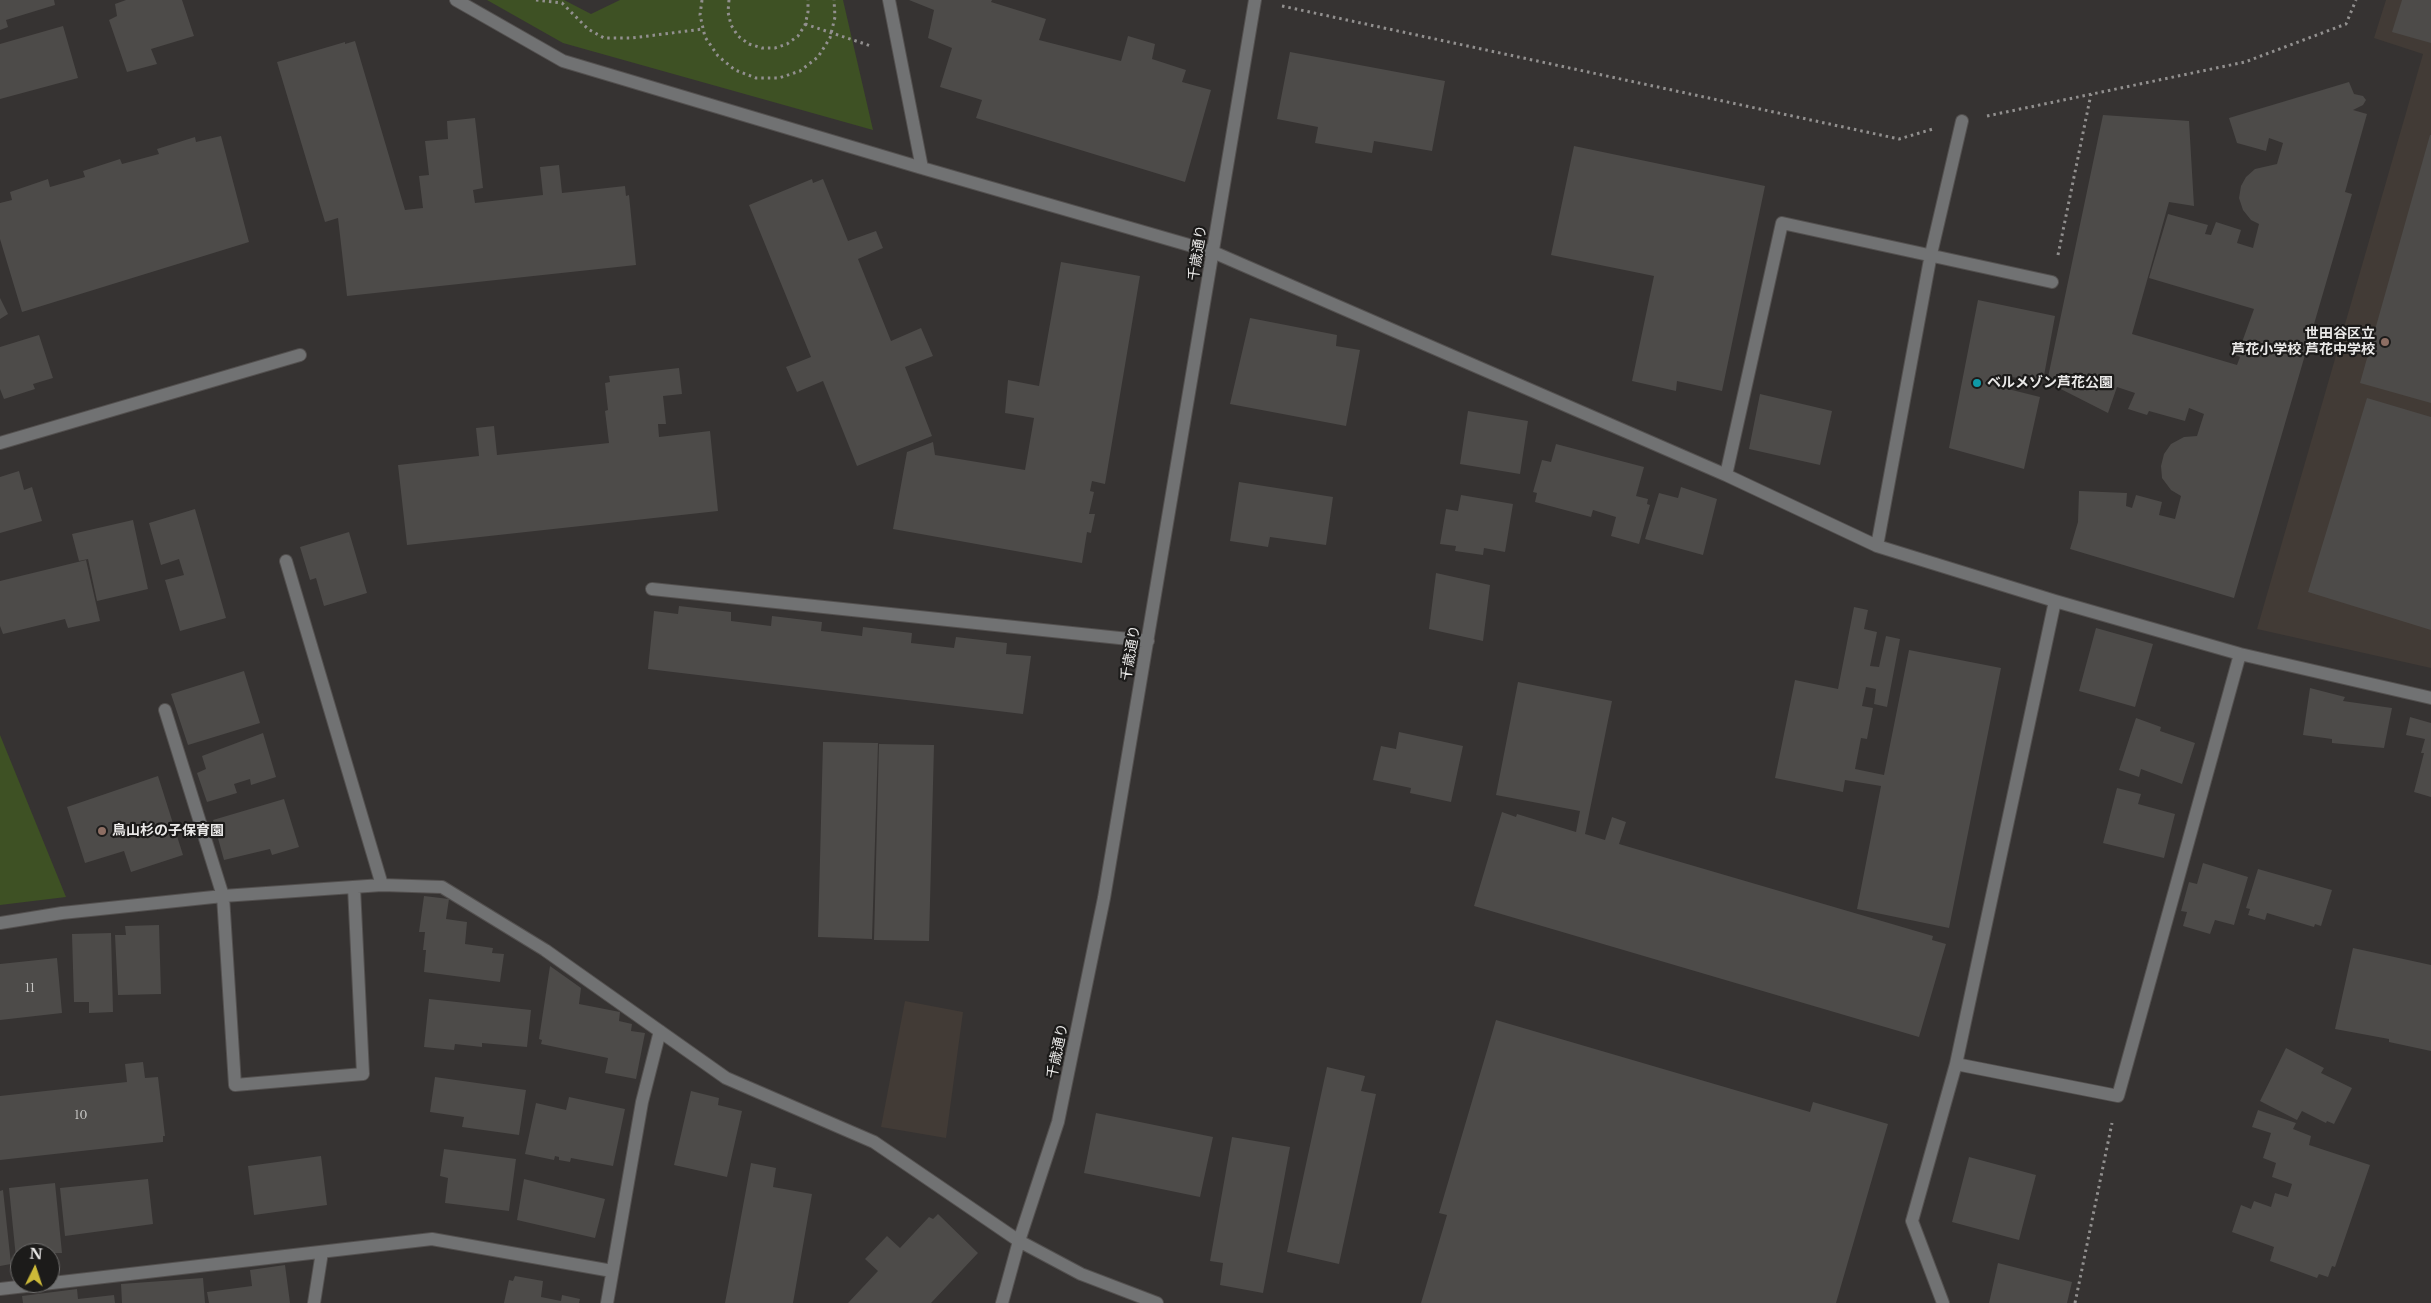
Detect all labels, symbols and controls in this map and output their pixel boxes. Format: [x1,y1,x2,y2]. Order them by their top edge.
street label: 千歳通り [1185,224,1211,282]
place label: 世田谷区立 芦花小学校 芦花中学校 [2231,326,2375,358]
marker: 世田谷区立 芦花小学校 芦花中学校 [2379,336,2391,348]
place label: ベルメゾン芦花公園 [1987,375,2113,391]
marker: ベルメゾン芦花公園 [1971,377,1983,389]
street label: 千歳通り [1118,624,1144,682]
place label: 鳥山杉の子保育園 [112,823,224,839]
marker: 鳥山杉の子保育園 [96,825,108,837]
house number: 11 [25,982,35,996]
street label: 千歳通り [1044,1022,1072,1080]
house number: 10 [75,1109,87,1123]
north arrow [10,1243,60,1293]
text: N [29,1245,43,1263]

